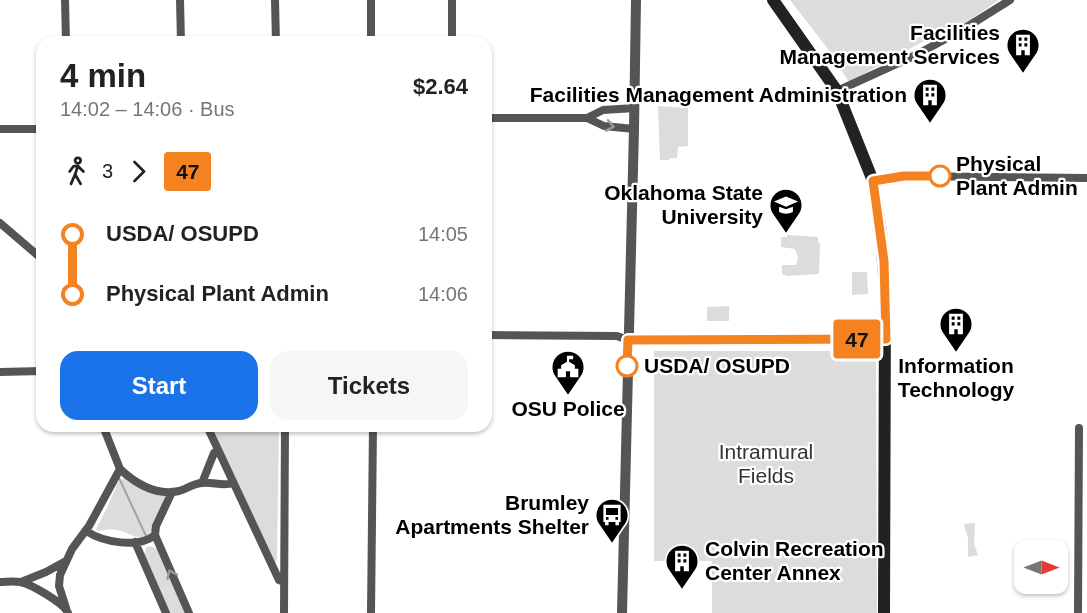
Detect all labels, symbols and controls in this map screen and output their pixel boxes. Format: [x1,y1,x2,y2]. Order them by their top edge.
place label: Facilities Management Services [779,21,1000,68]
building icon: Facilities Management Services [1005,27,1041,74]
text: 4 min [60,57,146,94]
text: $2.64 [413,74,468,99]
building icon: Facilities Management Administration [912,77,948,124]
place label: Facilities Management Administration [530,83,907,106]
text: 14:02 – 14:06 · Bus [60,98,235,120]
one-way arrow [605,119,615,132]
place label: Physical Plant Admin [956,152,1078,199]
icon: walk [60,155,93,188]
icon: forward [122,155,155,188]
text: 3 [102,160,113,182]
text: 47 [176,160,199,183]
marker: Physical Plant Admin [929,165,951,187]
place label: Oklahoma State University [604,181,763,228]
school or university icon: Oklahoma State University [768,187,804,234]
text: USDA/ OSUPD [106,221,259,246]
text: 14:05 [418,223,468,245]
text: Physical Plant Admin [106,281,329,306]
text: 14:06 [418,283,468,305]
building icon: Information Technology [938,306,974,353]
line badge: 47 [830,320,884,358]
text: 47 [845,328,869,351]
public building icon: OSU Police [550,349,586,396]
button: Start [60,351,258,420]
button: Tickets [270,351,468,420]
place label: USDA/ OSUPD [644,354,790,377]
place label: Information Technology [898,354,1014,401]
marker: USDA/ OSUPD [616,355,638,377]
place label: OSU Police [511,397,625,420]
park label: Intramural Fields [719,440,813,487]
place label: Brumley Apartments Shelter [395,491,589,538]
bus stop icon: Brumley Apartments Shelter [594,497,630,544]
place label: Colvin Recreation Center Annex [705,537,884,584]
north arrow [1014,540,1068,594]
map controls [1014,540,1068,594]
building icon: Colvin Recreation Center Annex [664,543,700,590]
one-way arrow [167,569,179,580]

